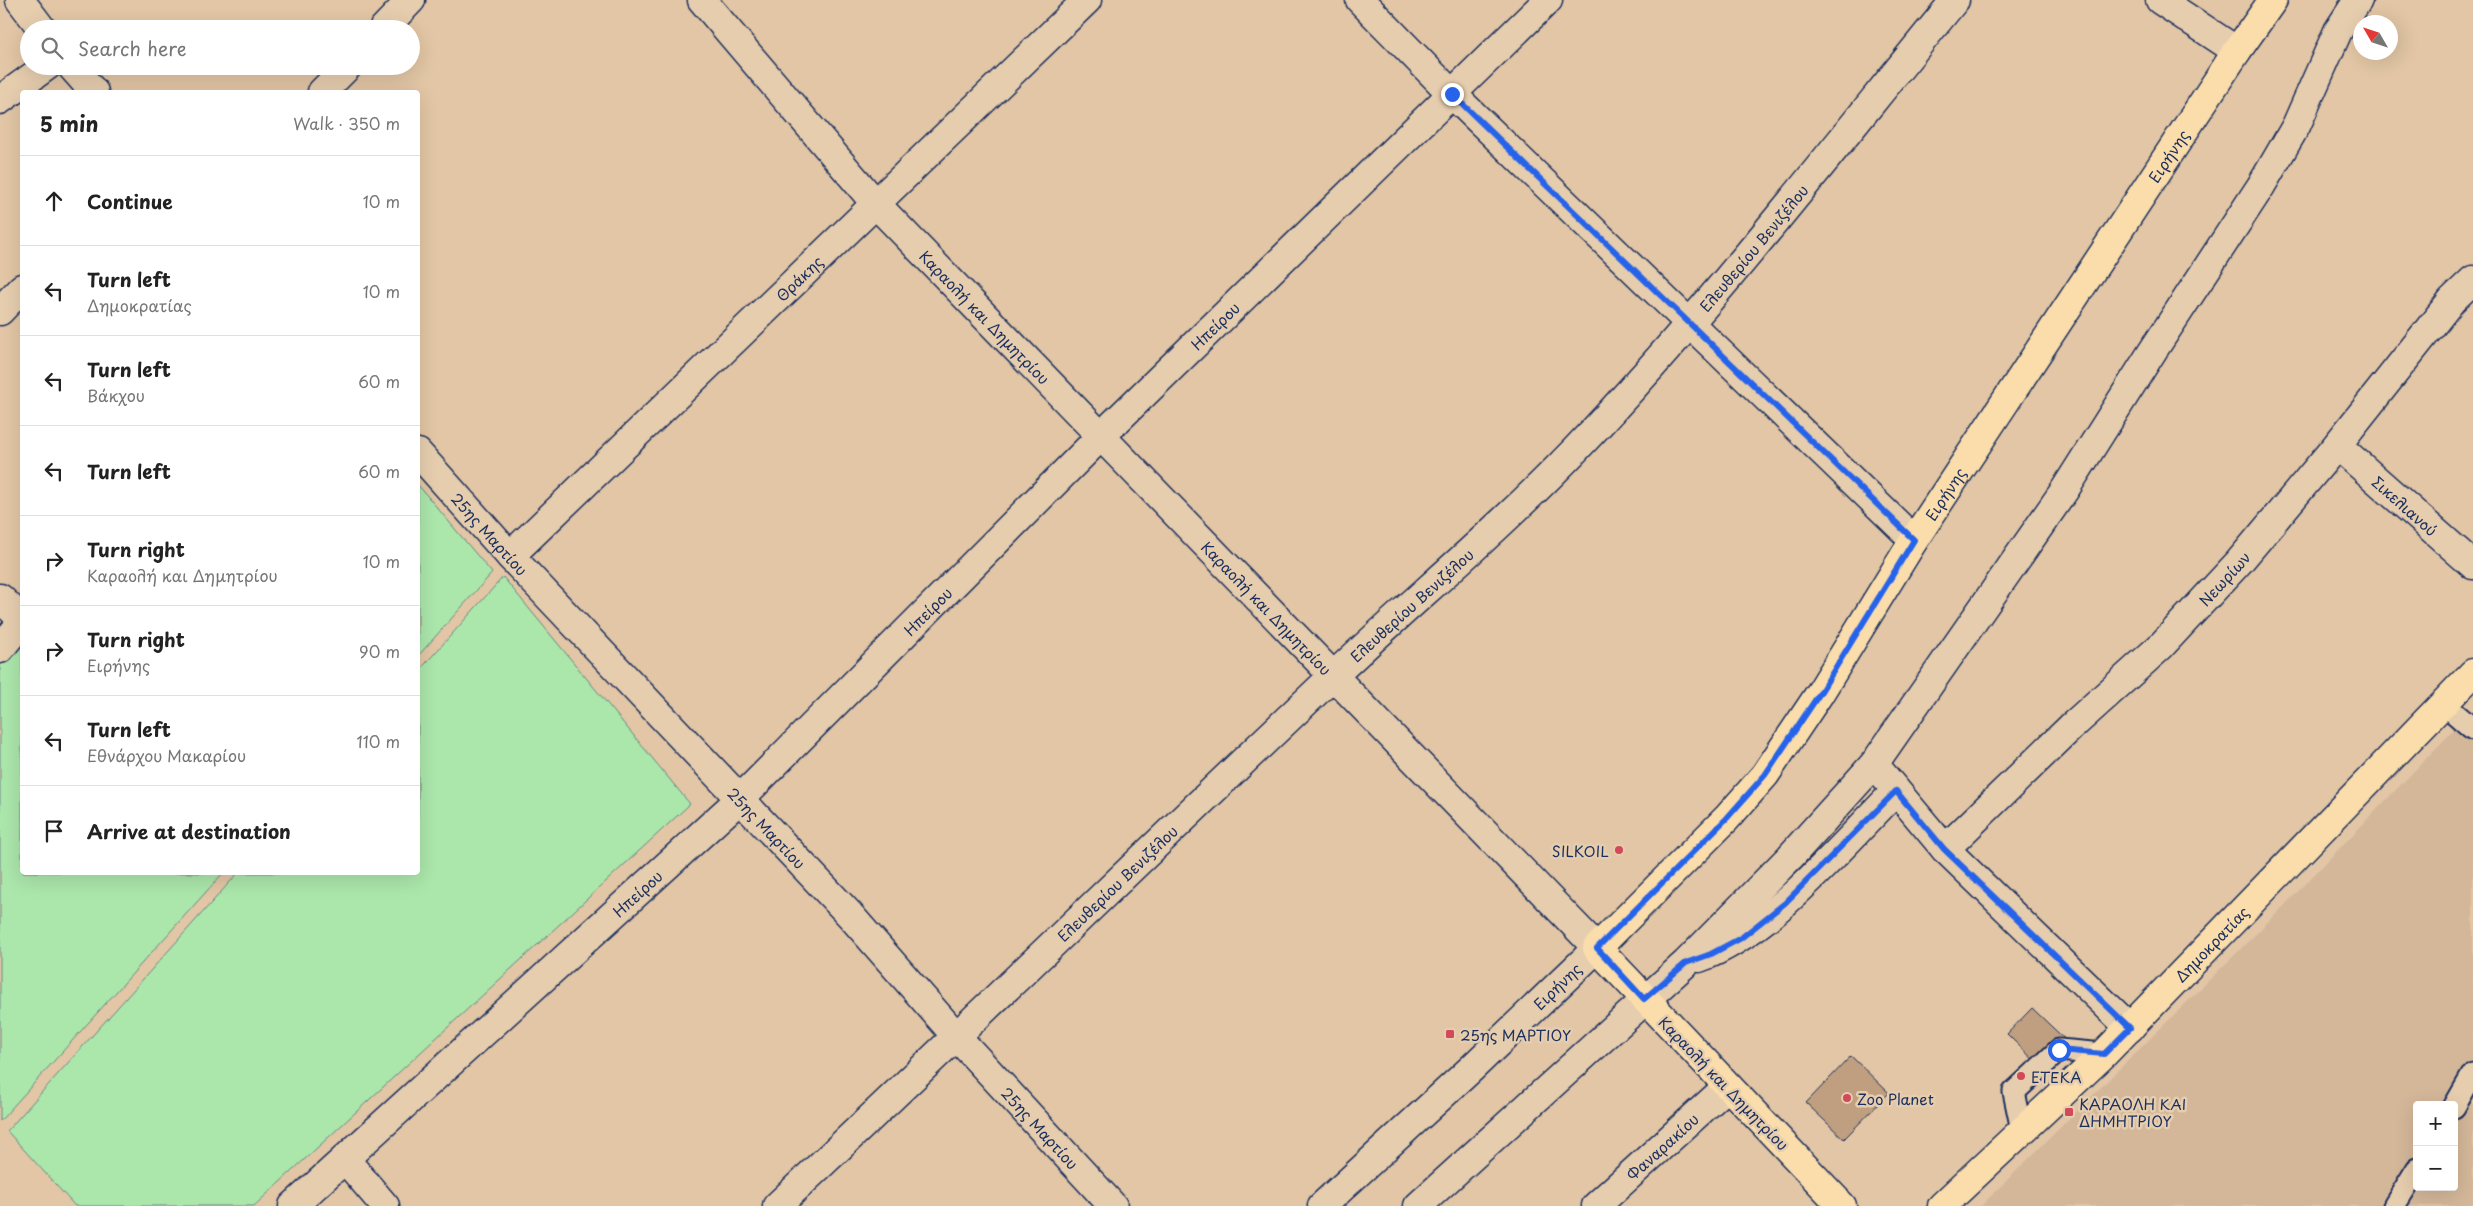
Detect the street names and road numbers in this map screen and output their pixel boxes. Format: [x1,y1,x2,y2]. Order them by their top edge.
street label: Ειρήνης [2142,124,2194,187]
street label: Ελευθερίου Βενιζέλου [1693,179,1813,316]
street label: Καραολή και Δημητρίου [915,244,1056,389]
street label: Θράκης [770,249,828,306]
street label: Ηπείρου [1185,296,1244,355]
street label: Ειρήνης [1919,462,1971,525]
street label: Σικελιανού [2367,470,2443,541]
street label: 25ης Μαρτίου [446,487,534,580]
street label: Καραολή και Δημητρίου [1197,535,1338,680]
street label: Ελευθερίου Βενιζέλου [1344,543,1478,667]
street label: Νεωρίων [2193,546,2255,611]
street label: Ηπείρου [898,581,957,640]
street label: 25ης Μαρτίου [723,782,811,873]
street label: Ελευθερίου Βενιζέλου [1051,819,1182,946]
street label: Ηπείρου [607,864,667,922]
street label: Δημοκρατίας [2169,900,2254,987]
street label: Ειρήνης [1528,957,1587,1015]
street label: Καραολή και Δημητρίου [1654,1011,1794,1155]
street label: 25ης Μαρτίου [997,1081,1085,1174]
street label: Φαναρακίου [1621,1107,1703,1185]

